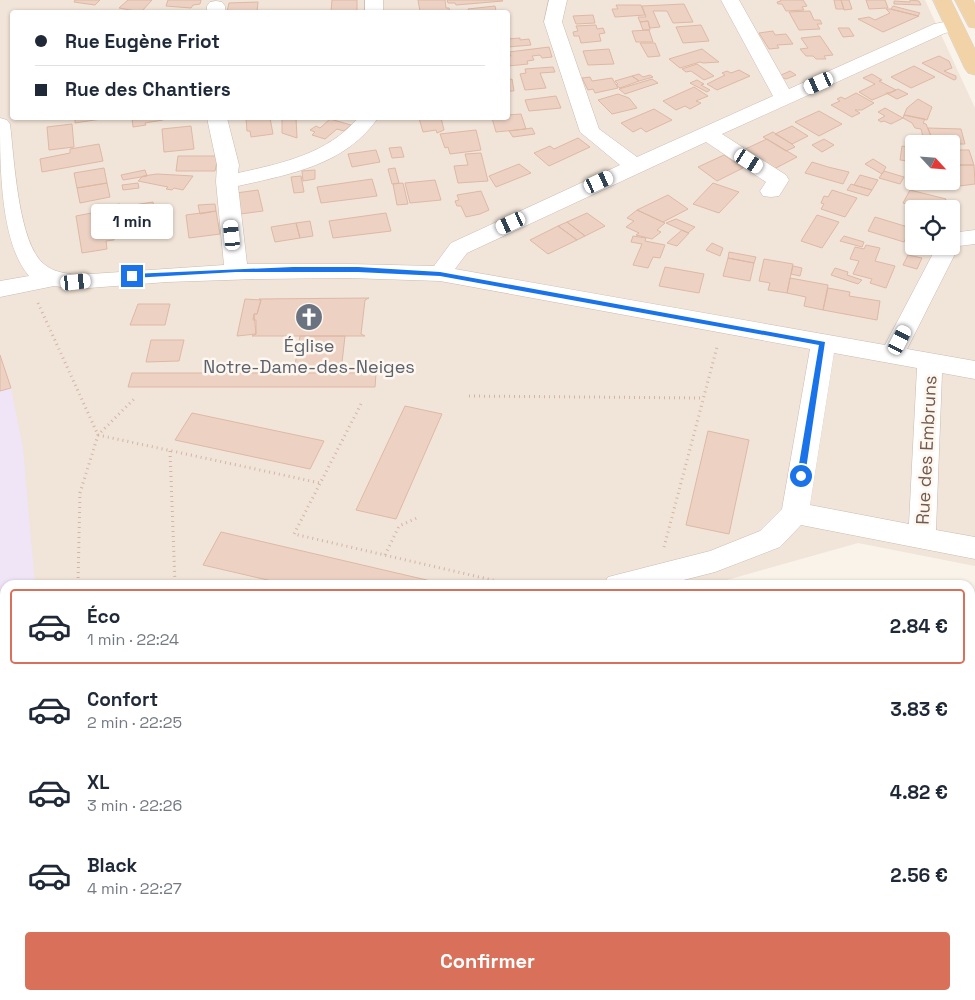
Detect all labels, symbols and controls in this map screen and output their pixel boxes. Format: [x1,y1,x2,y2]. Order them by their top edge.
text: Rue Eugène Friot [65,29,220,54]
car [802,70,835,96]
text: Rue des Chantiers [65,77,231,102]
north arrow [905,135,960,190]
map controls [905,135,960,255]
car [732,147,765,175]
car [582,169,615,195]
button: locate [905,200,960,255]
callout: 1 min [91,204,173,238]
car [494,210,527,236]
text: 1 min [112,211,152,232]
car [222,219,241,251]
route end [121,265,143,287]
car [60,273,91,291]
church icon: Église Notre-Dame-des-Neiges [294,302,324,332]
car [886,323,913,357]
place label: Église Notre-Dame-des-Neiges [203,334,415,378]
street label: Rue des Embruns [911,375,941,525]
route start [790,465,812,487]
icon: car [27,604,72,649]
text: Éco [87,604,120,629]
text: 2.84 € [890,614,948,639]
text: 1 min · 22:24 [87,629,179,650]
icon: car [27,687,72,732]
text: Confort [87,687,158,712]
text: 3.83 € [890,697,948,722]
text: 2 min · 22:25 [87,712,182,733]
icon: car [27,770,72,815]
text: XL [87,770,110,795]
text: 4.82 € [890,780,948,805]
text: 3 min · 22:26 [87,795,182,816]
icon: car [27,853,72,898]
text: Black [87,853,137,878]
text: 2.56 € [890,863,948,888]
text: 4 min · 22:27 [87,878,182,899]
button: Confirmer [25,932,950,990]

